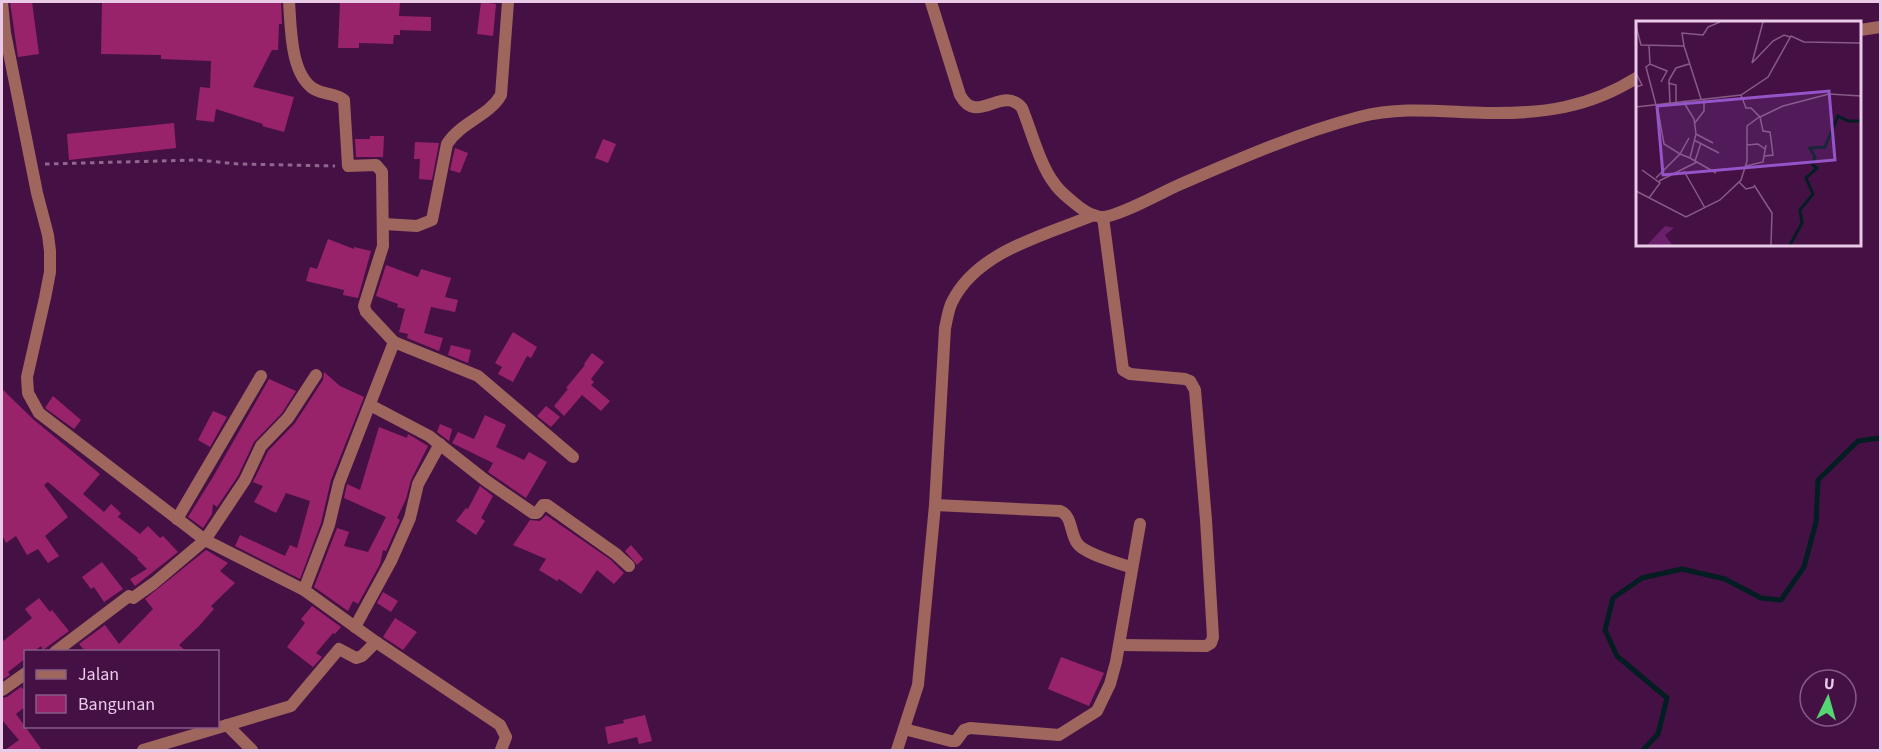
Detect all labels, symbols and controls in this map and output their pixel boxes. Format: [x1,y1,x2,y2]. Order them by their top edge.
inset map [1636,21,1861,246]
legend [24,650,219,728]
text: Jalan [78,662,119,687]
north arrow [1798,668,1858,728]
text: U [1823,673,1835,695]
text: Bangunan [78,692,155,717]

